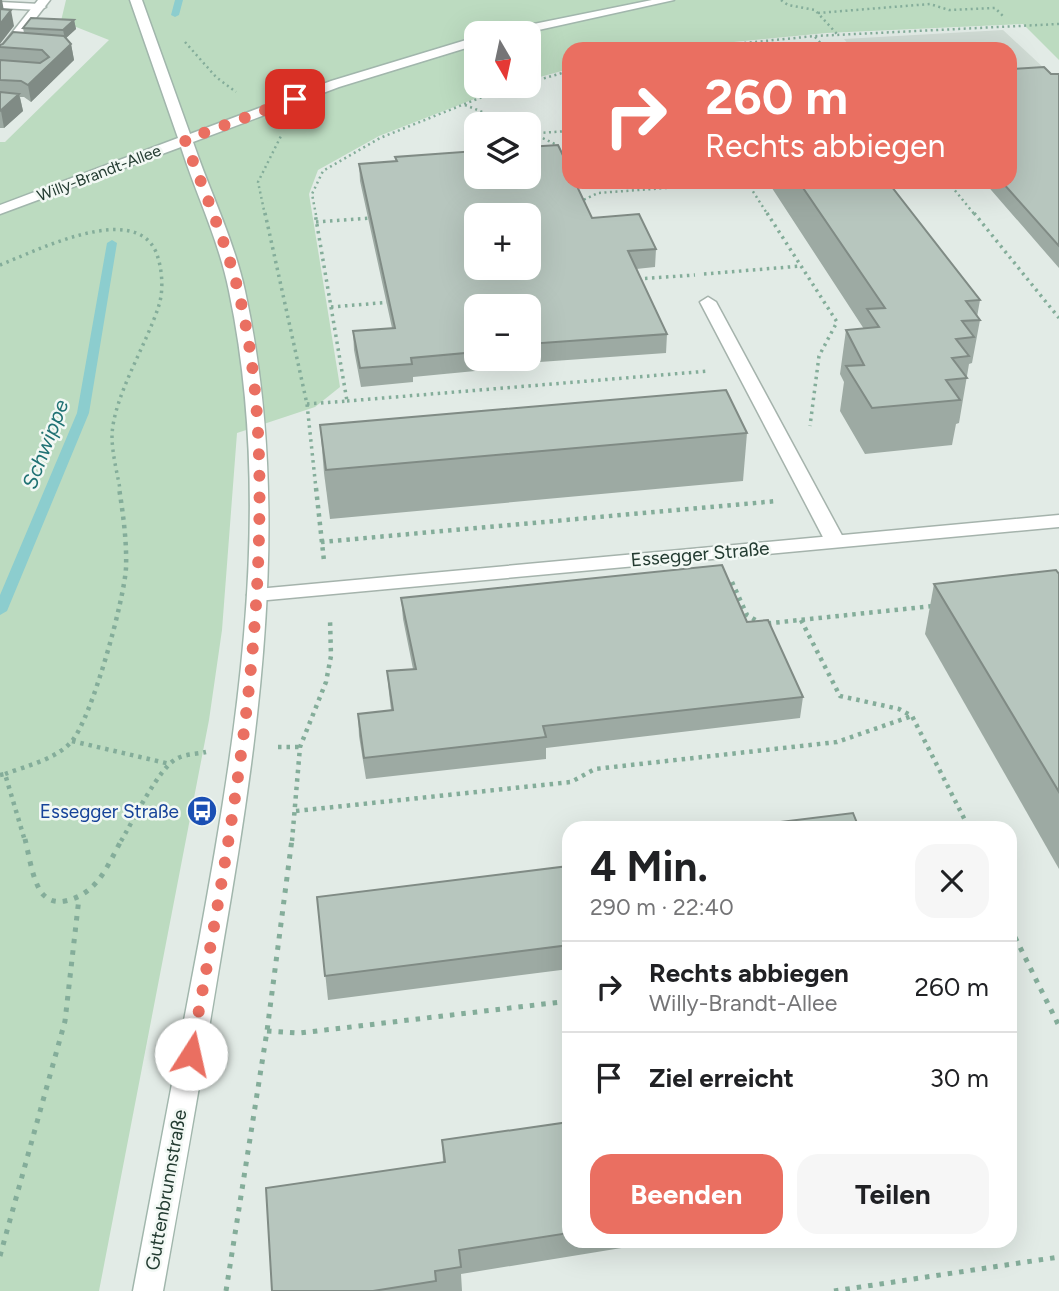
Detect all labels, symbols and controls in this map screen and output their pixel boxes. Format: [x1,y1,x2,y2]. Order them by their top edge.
north arrow [464,21,541,98]
map controls [464,21,541,371]
text: 260 m [705,67,848,126]
pin [265,69,325,129]
icon: right [590,70,681,161]
icon: arrive [276,80,314,118]
button: layers [464,112,541,189]
text: Rechts abbiegen [705,127,945,165]
street label: Willy-Brandt-Allee [34,141,164,205]
button: + [464,203,541,280]
button: − [464,294,541,371]
water label: Schwippe [17,395,74,492]
street label: Essegger Straße [630,536,770,572]
bus stop icon: Essegger Straße [185,794,219,828]
place label: Essegger Straße [40,800,179,823]
text: 4 Min. [590,841,708,892]
button: close [915,844,989,918]
text: 290 m · 22:40 [590,893,734,921]
text: Rechts abbiegen [649,957,849,989]
icon: right [590,968,628,1006]
text: 260 m [915,971,989,1003]
text: Willy-Brandt-Allee [649,989,837,1017]
position arrow [154,1017,228,1091]
icon: arrive [590,1059,628,1097]
text: Ziel erreicht [649,1062,794,1094]
text: 30 m [930,1062,989,1094]
street label: Guttenbrunnstraße [141,1108,191,1272]
button: Beenden [590,1154,783,1234]
button: Teilen [797,1154,989,1234]

